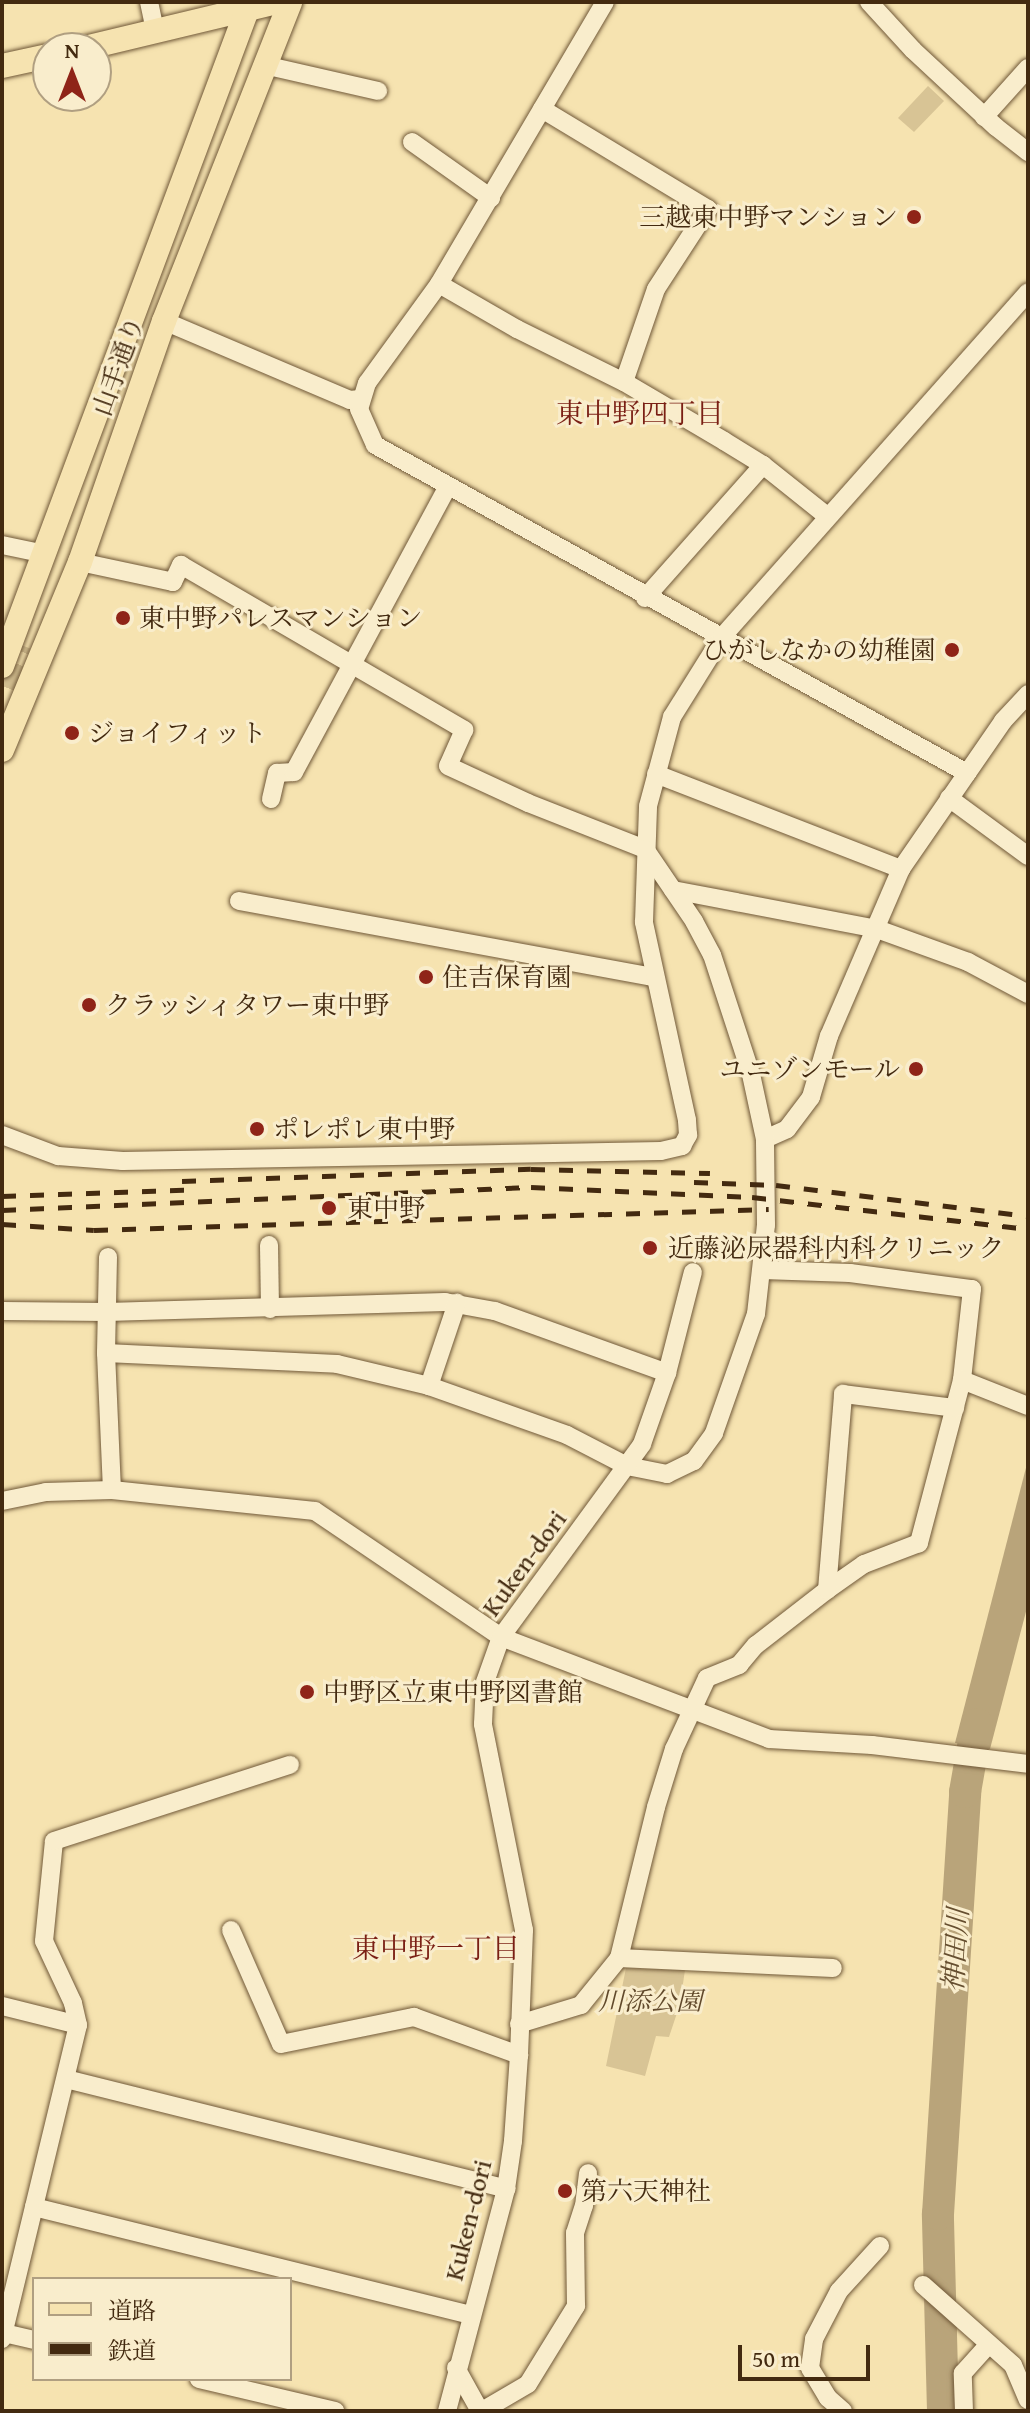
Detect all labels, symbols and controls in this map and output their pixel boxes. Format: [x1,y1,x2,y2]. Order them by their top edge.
north arrow [32,32,112,112]
text: N [65,34,79,66]
place label: 三越東中野マンション [638,201,898,233]
marker: 三越東中野マンション [905,208,923,226]
street label: 山手通り [86,312,150,420]
district label: 東中野四丁目 [556,396,724,430]
place label: 東中野パレスマンション [139,602,425,634]
marker: 東中野パレスマンション [114,609,132,627]
place label: ひがしなかの幼稚園 [702,634,936,666]
marker: ひがしなかの幼稚園 [943,641,961,659]
place label: ジョイフィット [88,717,270,749]
marker: ジョイフィット [63,724,81,742]
place label: 住吉保育園 [442,961,572,993]
marker: 住吉保育園 [417,968,435,986]
place label: クラッシィタワー東中野 [105,989,391,1021]
marker: クラッシィタワー東中野 [80,996,98,1014]
place label: ユニゾンモール [719,1053,900,1085]
marker: ユニゾンモール [907,1060,925,1078]
place label: ポレポレ東中野 [273,1113,455,1145]
marker: ポレポレ東中野 [248,1120,266,1138]
place label: 東中野 [347,1192,425,1224]
marker: 東中野 [318,1197,340,1219]
place label: 近藤泌尿器科内科クリニック [668,1232,1006,1264]
marker: 近藤泌尿器科内科クリニック [639,1237,661,1259]
street label: Kuken-dori [475,1504,573,1622]
place label: 中野区立東中野図書館 [323,1676,583,1708]
marker: 中野区立東中野図書館 [298,1683,316,1701]
water label: 神田川 [935,1907,975,1993]
district label: 東中野一丁目 [352,1931,520,1965]
park label: 川添公園 [598,1985,702,2017]
street label: Kuken-dori [438,2157,498,2283]
place label: 第六天神社 [581,2175,711,2207]
marker: 第六天神社 [556,2182,574,2200]
legend [32,2277,292,2381]
text: 道路 [108,2293,156,2328]
scale bar [742,2329,874,2379]
text: 鉄道 [108,2333,156,2368]
text: 50 m [752,2341,800,2376]

